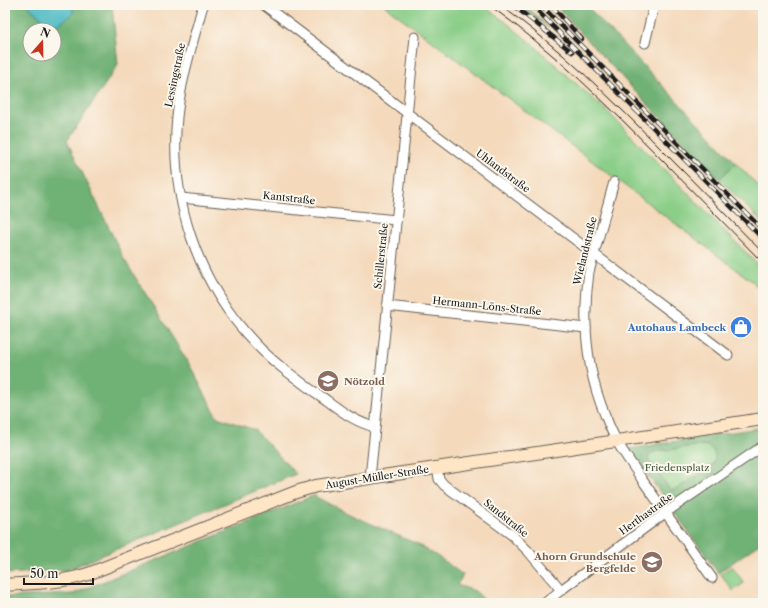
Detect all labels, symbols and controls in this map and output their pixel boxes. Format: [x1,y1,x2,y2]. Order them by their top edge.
north arrow [22,22,62,62]
text: N [39,24,53,41]
street label: Lessingstraße [162,41,188,108]
street label: Uhlandstraße [473,146,533,196]
street label: Kantstraße [262,189,316,207]
street label: Wielandstraße [570,215,600,288]
street label: Schillerstraße [371,222,391,290]
street label: Hermann-Löns-Straße [432,294,542,318]
shop icon: Autohaus Lambeck [728,314,754,340]
place label: Autohaus Lambeck [627,321,726,334]
school or university icon: Nötzold [315,368,341,394]
place label: Nötzold [344,375,385,388]
park label: Friedensplatz [645,461,709,474]
street label: August-Müller-Straße [323,462,430,492]
street label: Herthastraße [617,490,676,538]
street label: Sandstraße [481,496,531,540]
school or university icon: Ahorn Grundschule Bergfelde [639,549,665,575]
place label: Ahorn Grundschule Bergfelde [533,550,636,575]
scale bar [24,560,93,586]
text: 50 m [30,566,59,581]

